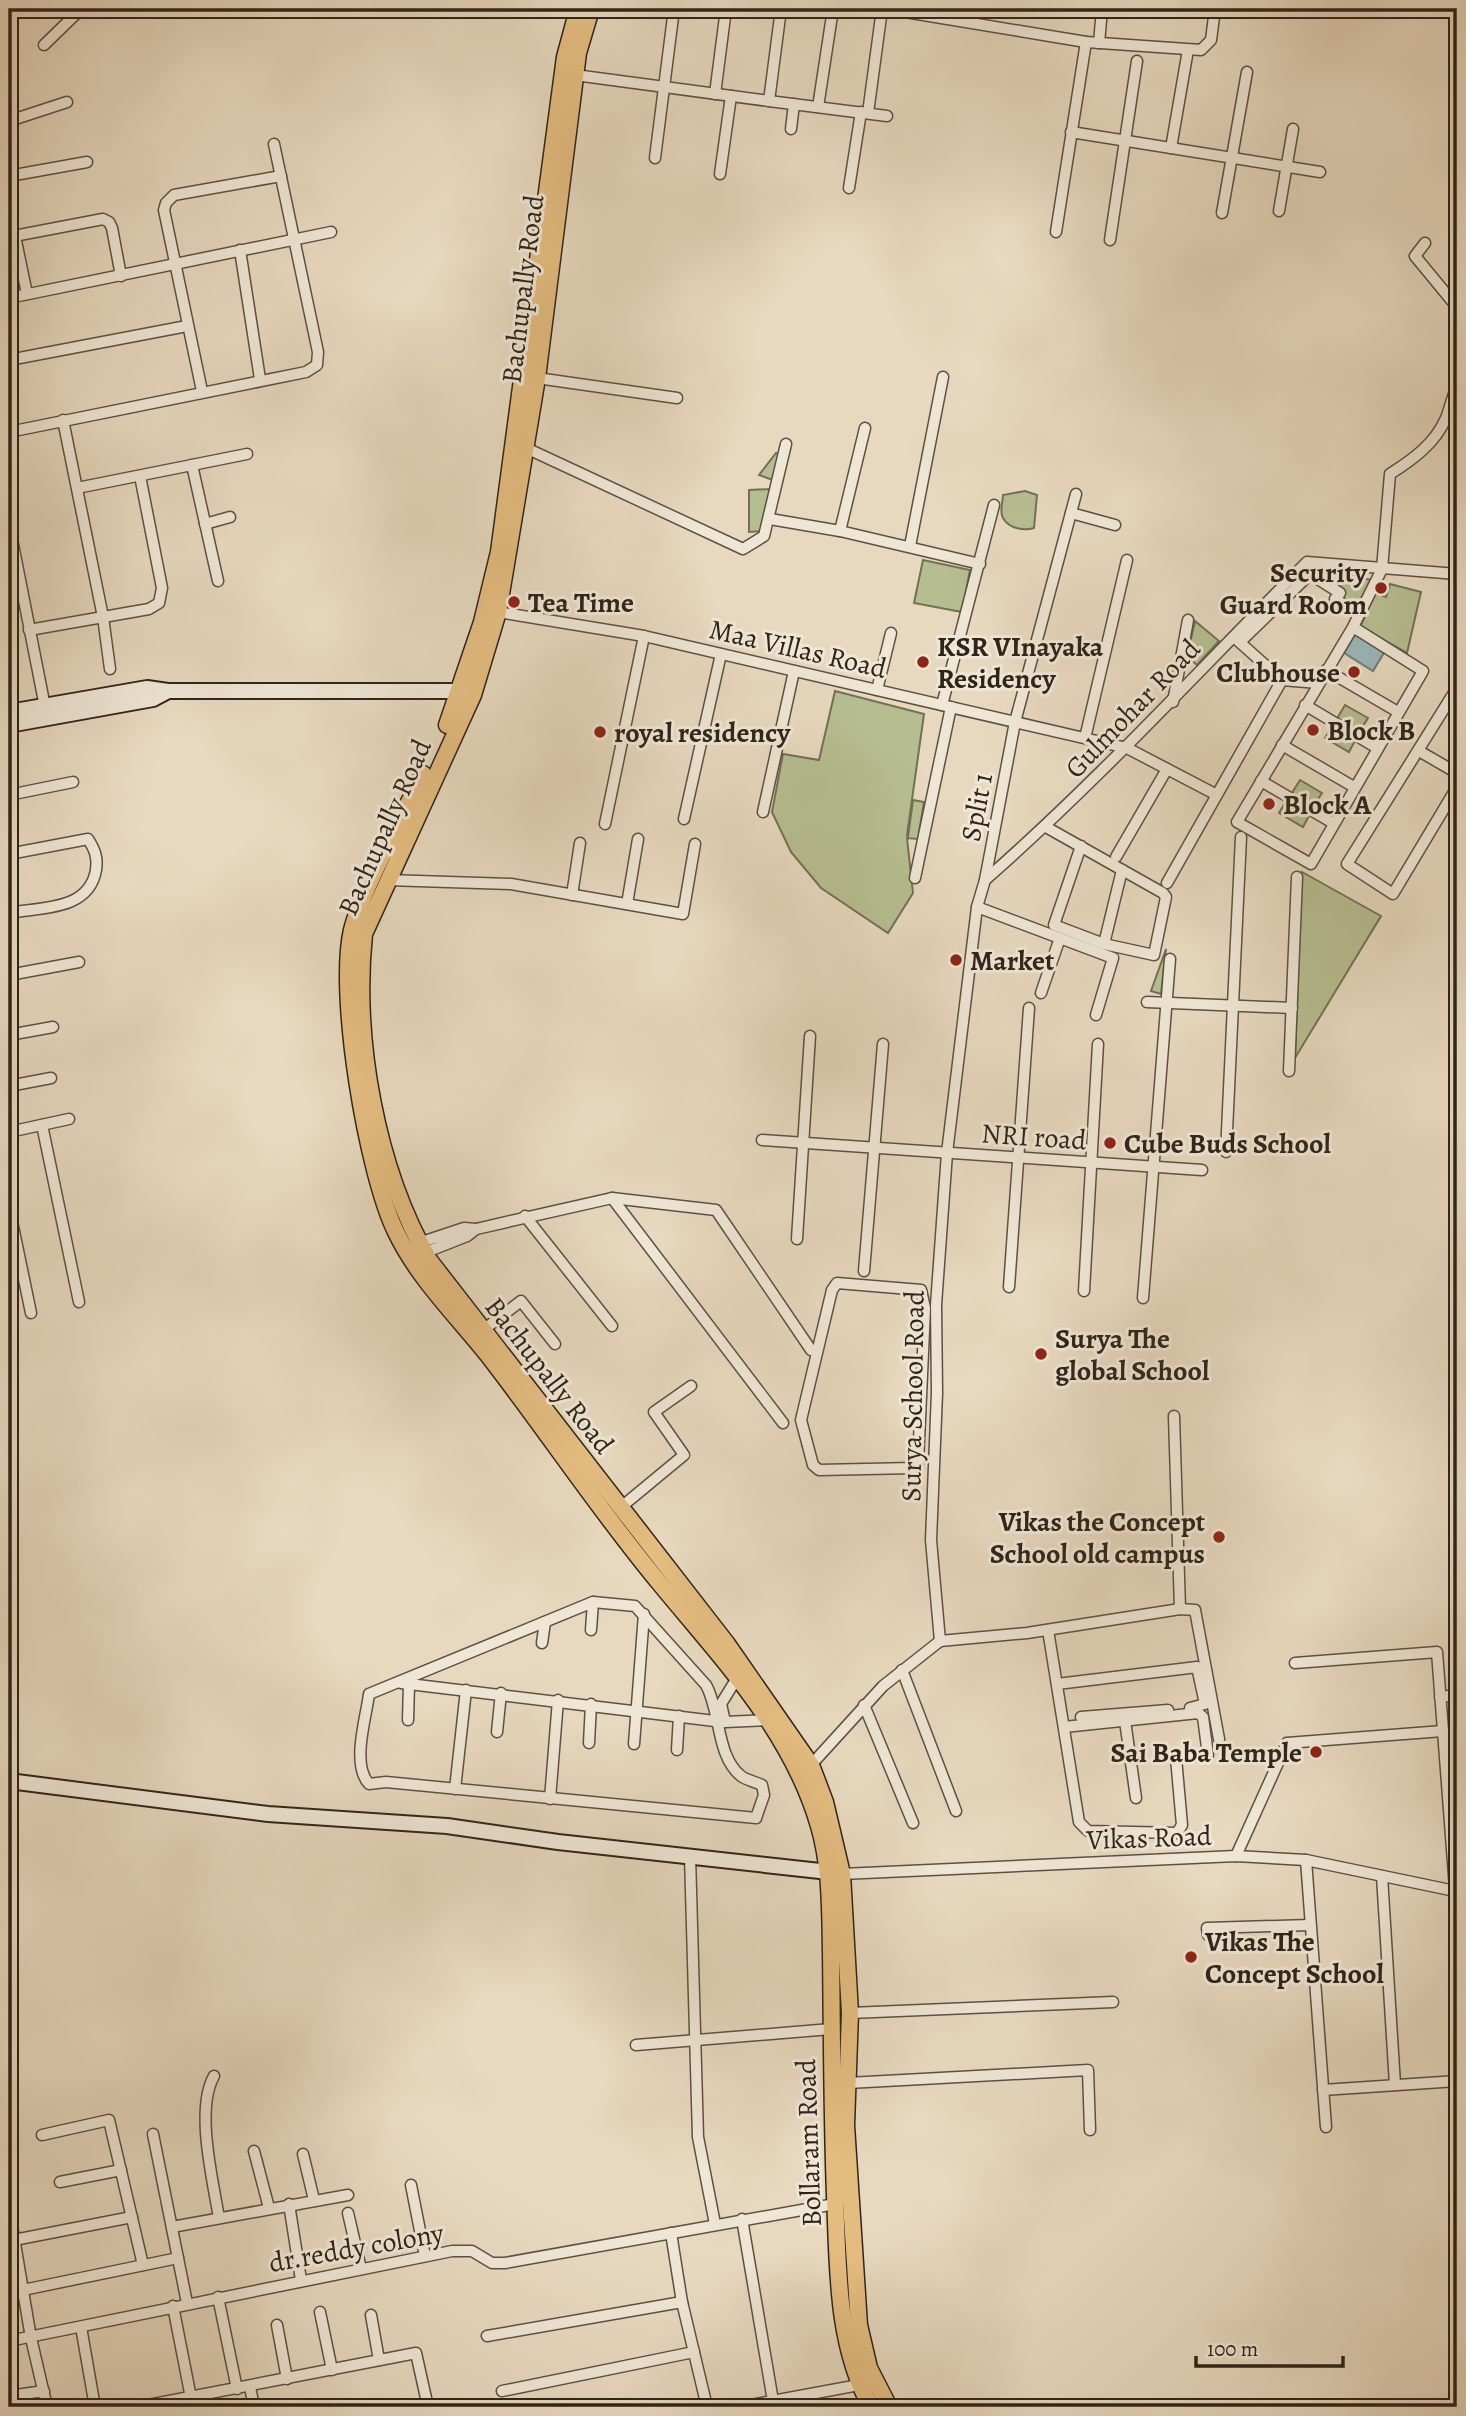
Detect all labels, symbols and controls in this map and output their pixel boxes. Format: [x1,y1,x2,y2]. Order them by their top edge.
street label: Bachupally Road [493,192,554,386]
place label: Security Guard Room [1220,554,1368,624]
marker: Security Guard Room [1373,580,1389,596]
place label: Tea Time [528,584,634,622]
marker: Tea Time [506,594,522,610]
street label: Maa Villas Road [705,610,891,688]
place label: KSR VInayaka Residency [937,628,1104,698]
street label: Gulmohar Road [1057,630,1210,787]
marker: KSR VInayaka Residency [915,654,931,670]
place label: Clubhouse [1216,654,1340,692]
marker: Clubhouse [1346,664,1362,680]
place label: Block B [1327,712,1415,750]
place label: royal residency [614,714,791,752]
marker: Block B [1305,722,1321,738]
marker: royal residency [592,724,608,740]
street label: Bachupally Road [329,732,441,922]
street label: Split 1 [952,770,1002,845]
place label: Block A [1283,786,1372,824]
marker: Block A [1261,796,1277,812]
place label: Market [970,942,1054,980]
marker: Market [948,952,964,968]
street label: NRI road [980,1114,1089,1160]
place label: Cube Buds School [1124,1125,1331,1163]
marker: Cube Buds School [1102,1135,1118,1151]
street label: Bachupally Road [476,1289,623,1463]
street label: Surya School Road [892,1289,934,1502]
place label: Surya The global School [1055,1320,1210,1390]
marker: Surya The global School [1033,1346,1049,1362]
place label: Vikas the Concept School old campus [990,1503,1205,1573]
marker: Vikas the Concept School old campus [1211,1529,1227,1545]
place label: Sai Baba Temple [1111,1734,1302,1772]
marker: Sai Baba Temple [1308,1744,1324,1760]
street label: Vikas Road [1085,1817,1213,1859]
place label: Vikas The Concept School [1204,1923,1384,1993]
marker: Vikas The Concept School [1183,1949,1199,1965]
street label: Bollaram Road [787,2058,831,2227]
street label: dr.reddy colony [266,2214,447,2282]
scale bar [1196,2325,1344,2369]
text: 100 m [1207,2335,1258,2363]

